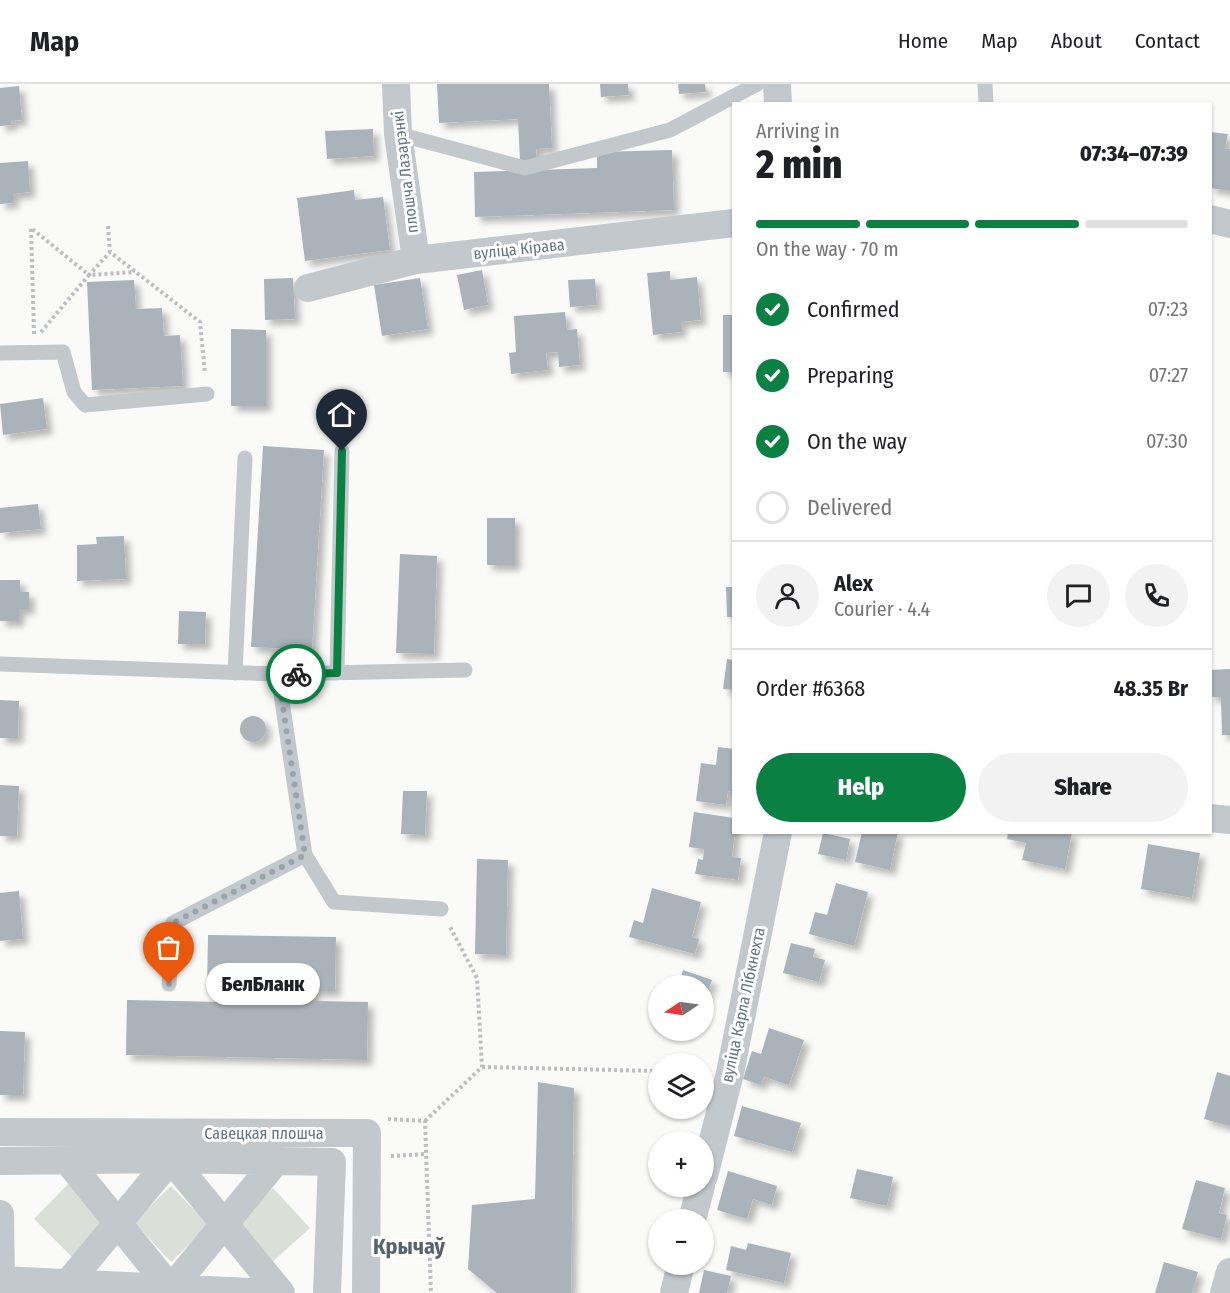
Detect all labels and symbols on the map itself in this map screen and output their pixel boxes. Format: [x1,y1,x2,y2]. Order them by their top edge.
street label: плошча Лазарэнкі [388,110,422,234]
street label: вуліца Кірава [472,235,566,263]
pin [316,389,367,451]
courier [266,644,326,704]
pin [143,922,194,984]
street label: вуліца Карла Лібкнехта [717,926,769,1084]
callout: БелБланк [205,963,319,1005]
north arrow [648,975,714,1041]
street label: Савецкая плошча [204,1124,324,1143]
district label: Крычаў [373,1233,445,1260]

